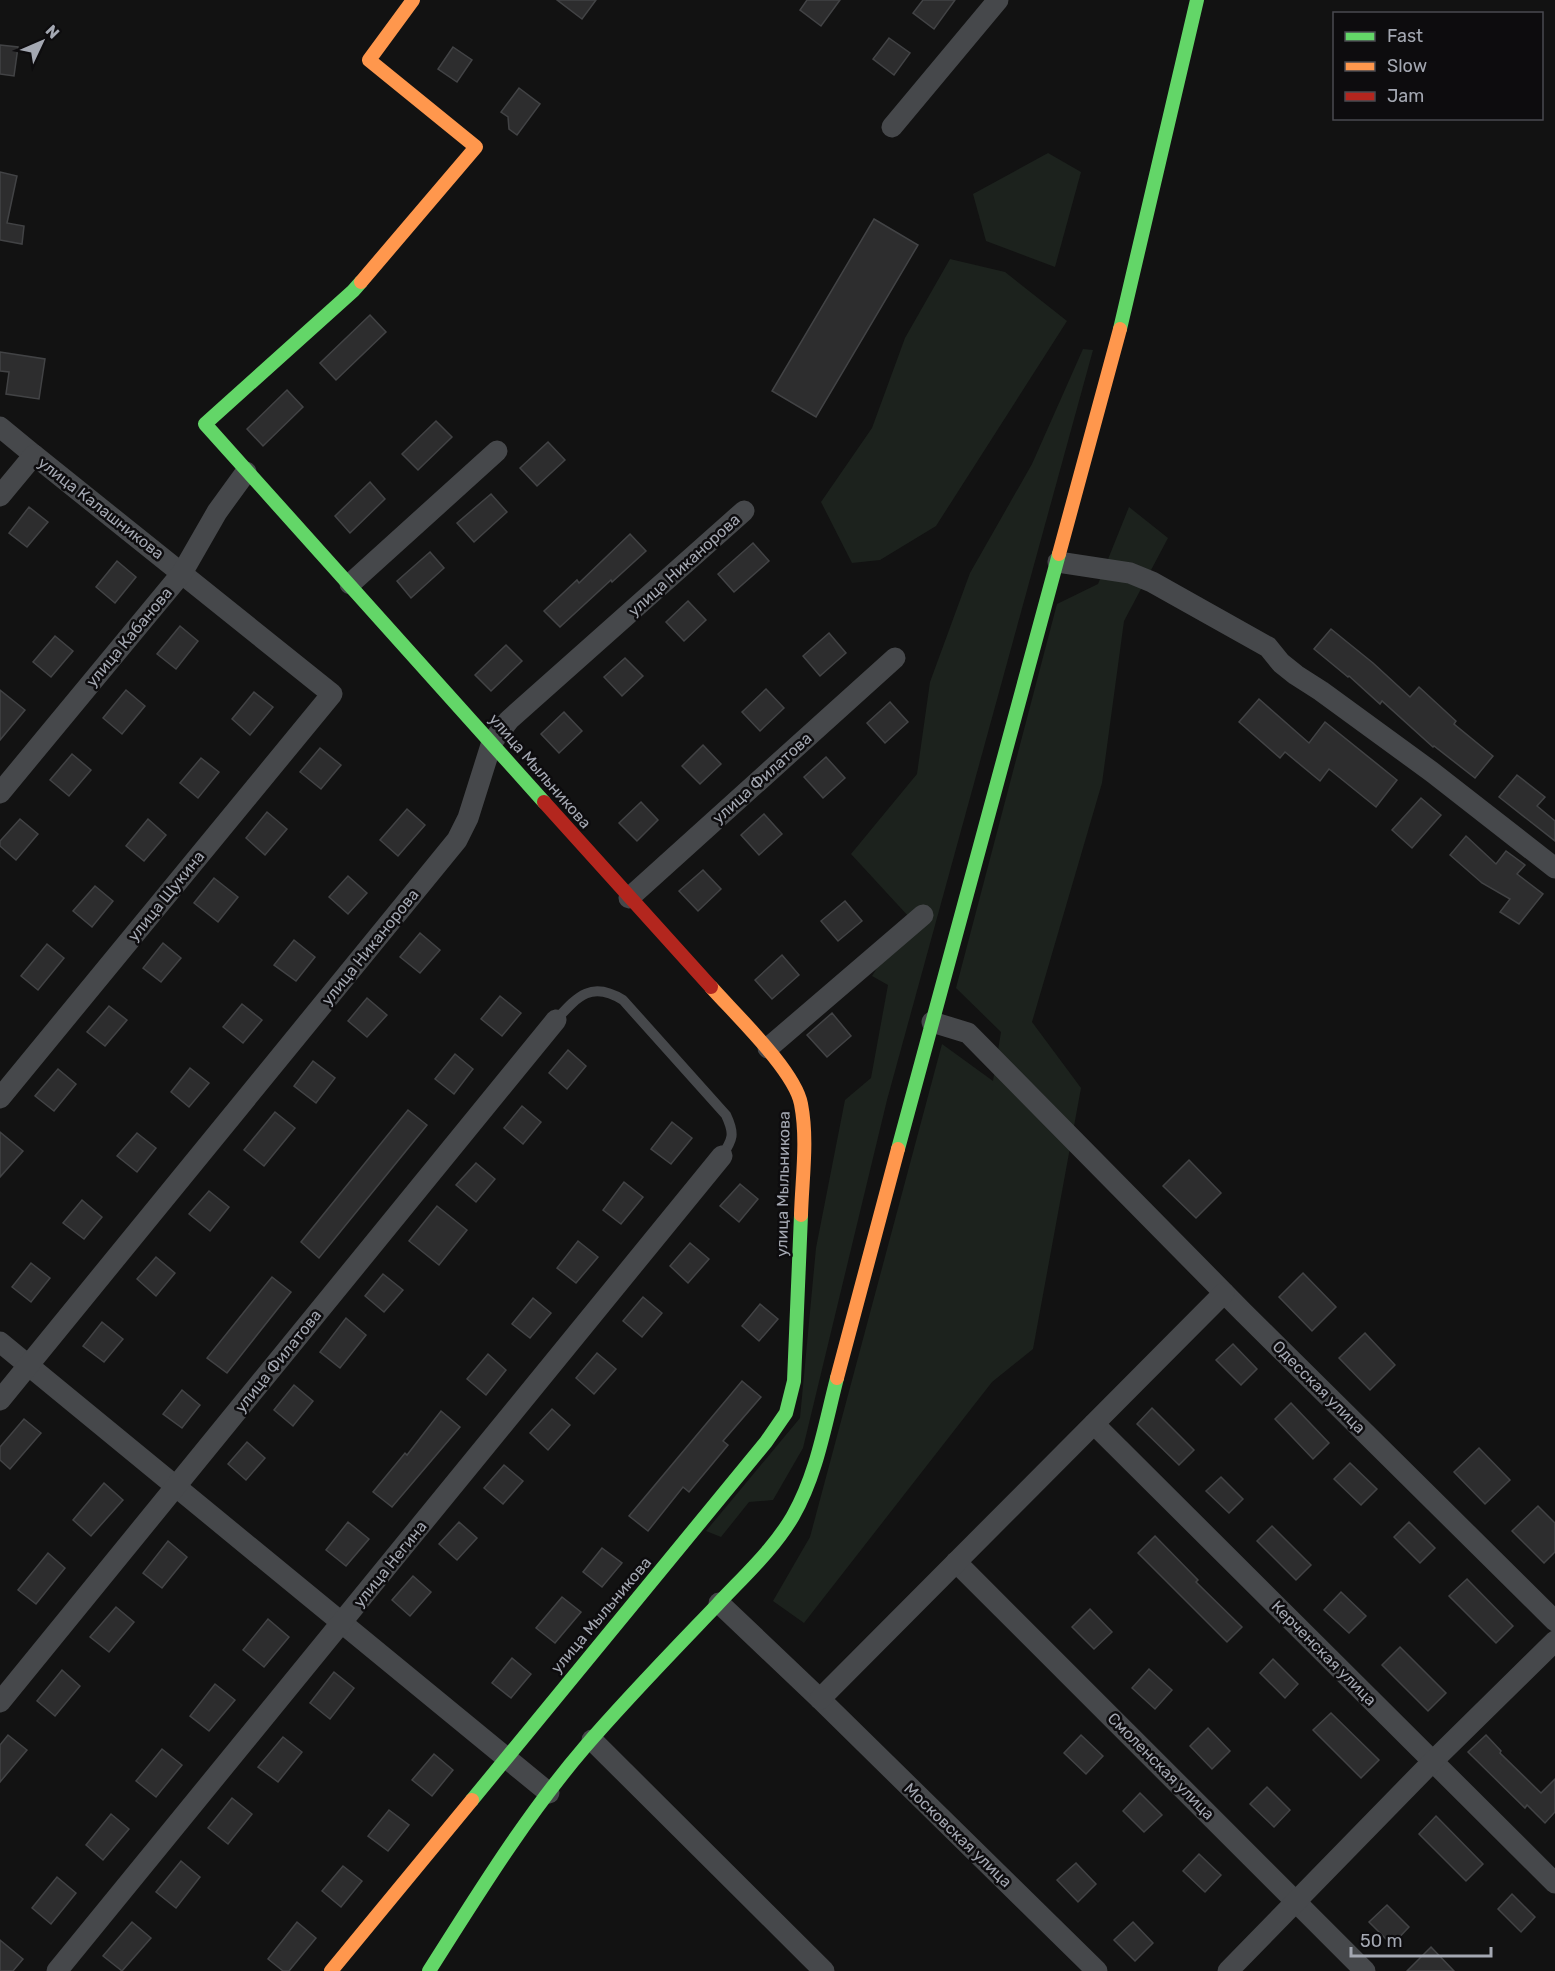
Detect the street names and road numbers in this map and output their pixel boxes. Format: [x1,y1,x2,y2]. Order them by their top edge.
street label: улица Калашникова [34,453,168,563]
street label: улица Никанорова [624,510,744,620]
street label: улица Кабанова [82,583,176,691]
street label: улица Мыльникова [485,710,595,832]
street label: улица Филатова [709,729,815,827]
street label: улица Щукина [124,847,208,945]
street label: улица Никанорова [317,885,423,1009]
street label: улица Мыльникова [772,1111,794,1257]
street label: улица Филатова [231,1306,325,1416]
street label: Одесская улица [1269,1337,1369,1437]
street label: улица Негина [349,1517,431,1611]
street label: улица Мыльникова [547,1553,655,1677]
street label: Керченская улица [1268,1597,1380,1709]
street label: Смоленская улица [1104,1709,1218,1823]
street label: Московская улица [900,1779,1016,1891]

